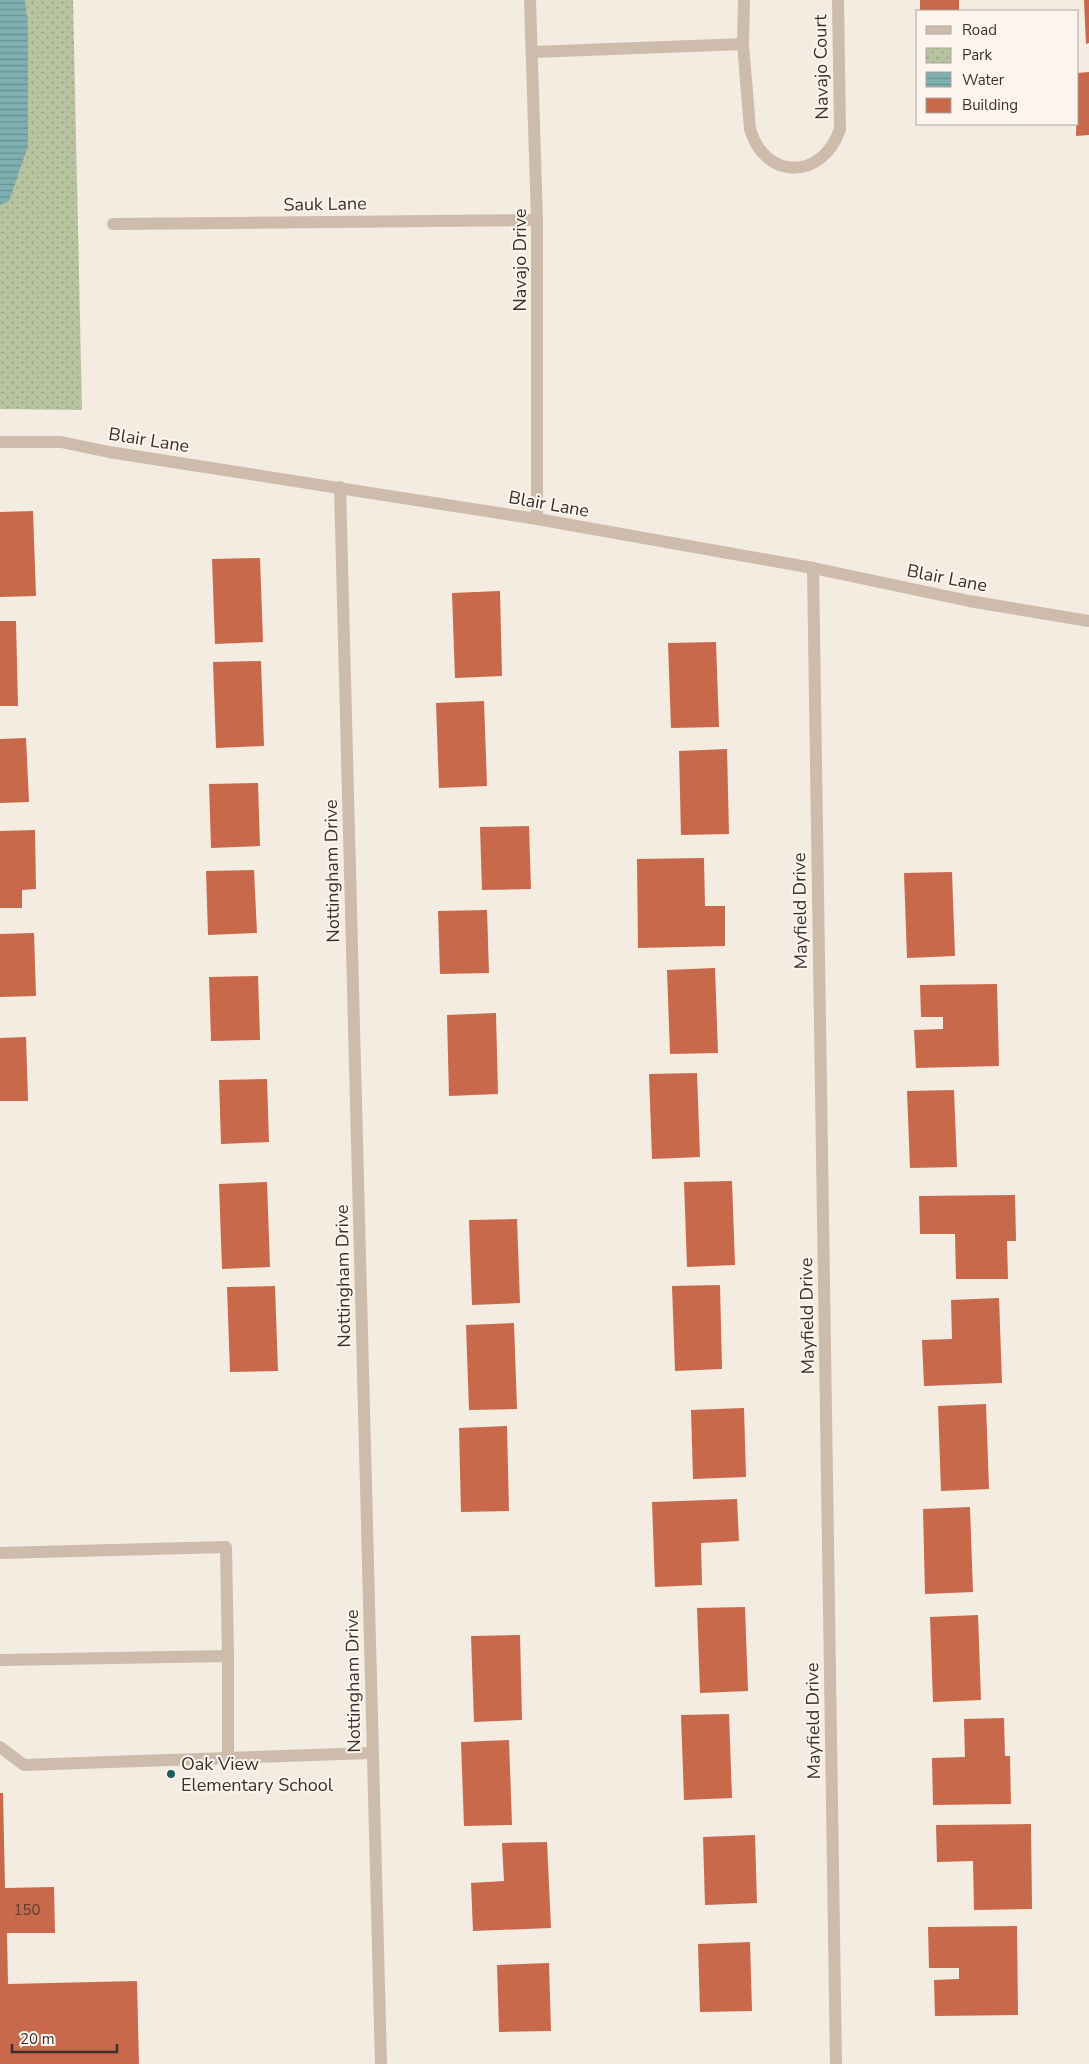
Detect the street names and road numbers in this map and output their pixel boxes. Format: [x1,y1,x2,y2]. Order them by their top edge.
street label: Navajo Court [808,14,834,120]
street label: Sauk Lane [283,191,367,217]
street label: Navajo Drive [508,209,532,311]
street label: Blair Lane [107,422,191,458]
street label: Blair Lane [507,485,591,523]
street label: Blair Lane [905,558,989,598]
street label: Nottingham Drive [319,799,345,943]
street label: Mayfield Drive [787,852,813,970]
street label: Nottingham Drive [330,1204,356,1348]
street label: Mayfield Drive [794,1257,820,1375]
street label: Nottingham Drive [340,1609,366,1753]
street label: Mayfield Drive [800,1662,826,1780]

